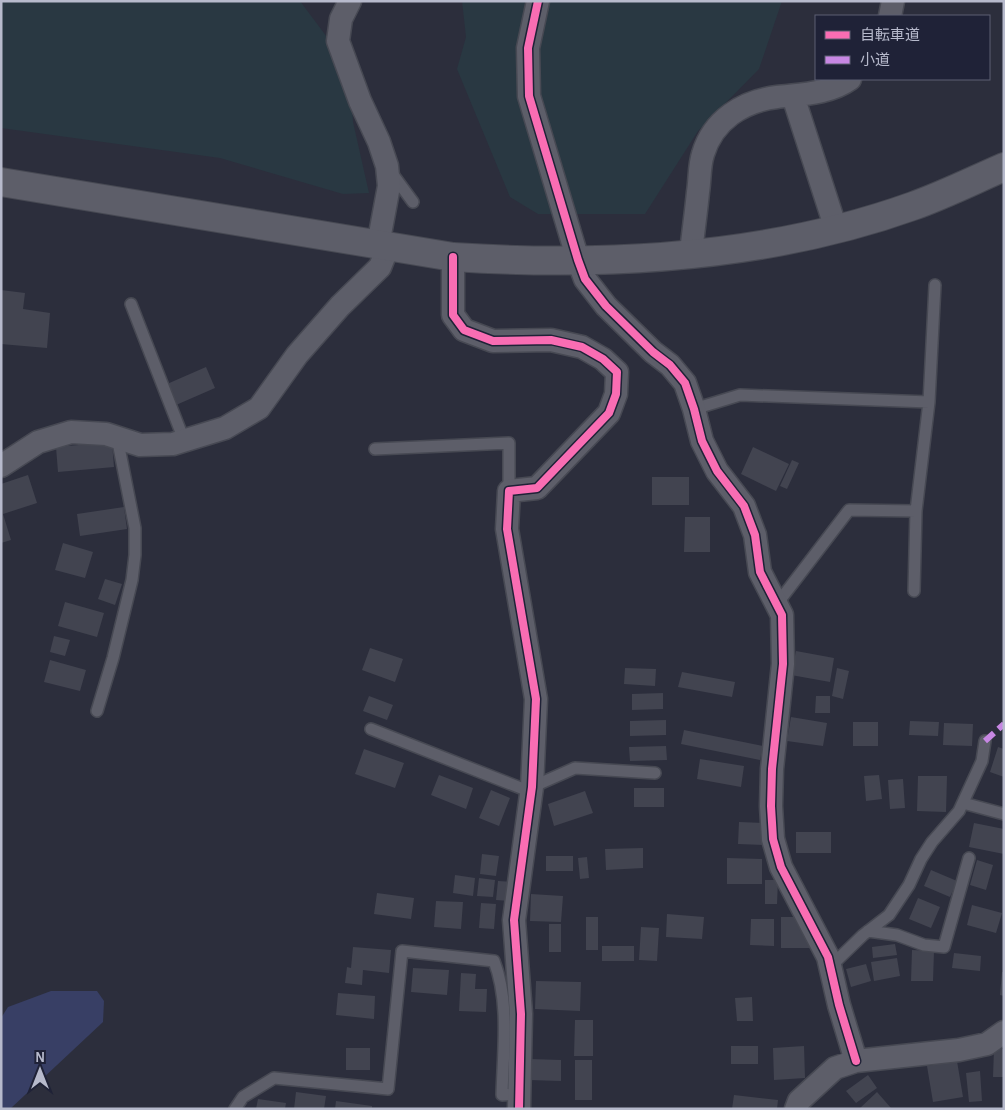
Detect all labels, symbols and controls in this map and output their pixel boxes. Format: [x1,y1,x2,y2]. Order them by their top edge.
legend [815,15,990,80]
text: 自転車道 [860,27,920,43]
text: 小道 [860,52,890,68]
north arrow [15,1045,65,1095]
text: N [35,1051,45,1065]

